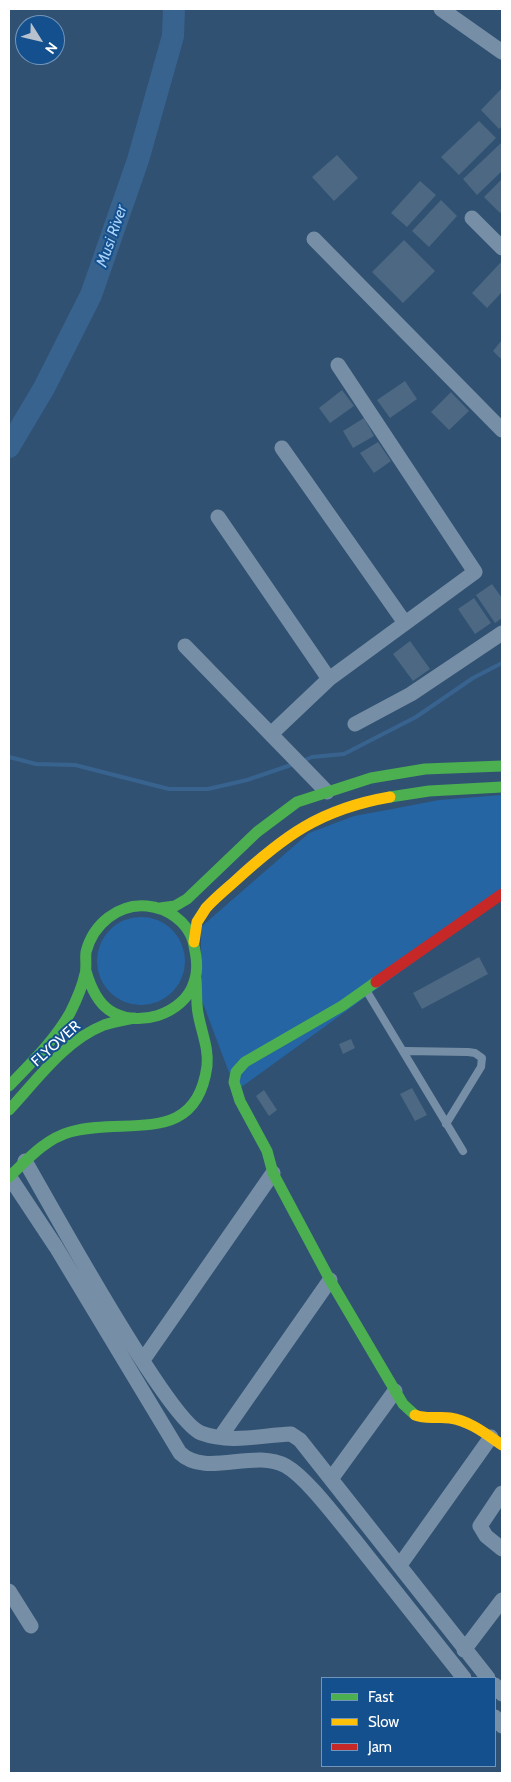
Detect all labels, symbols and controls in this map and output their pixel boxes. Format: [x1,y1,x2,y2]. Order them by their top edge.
north arrow [15,15,65,65]
text: N [41,39,62,58]
water label: Musi River [92,203,132,269]
street label: FLYOVER [28,1017,84,1071]
legend [321,1677,496,1767]
text: Fast [368,1688,393,1706]
text: Slow [368,1713,399,1731]
text: Jam [368,1738,392,1756]

